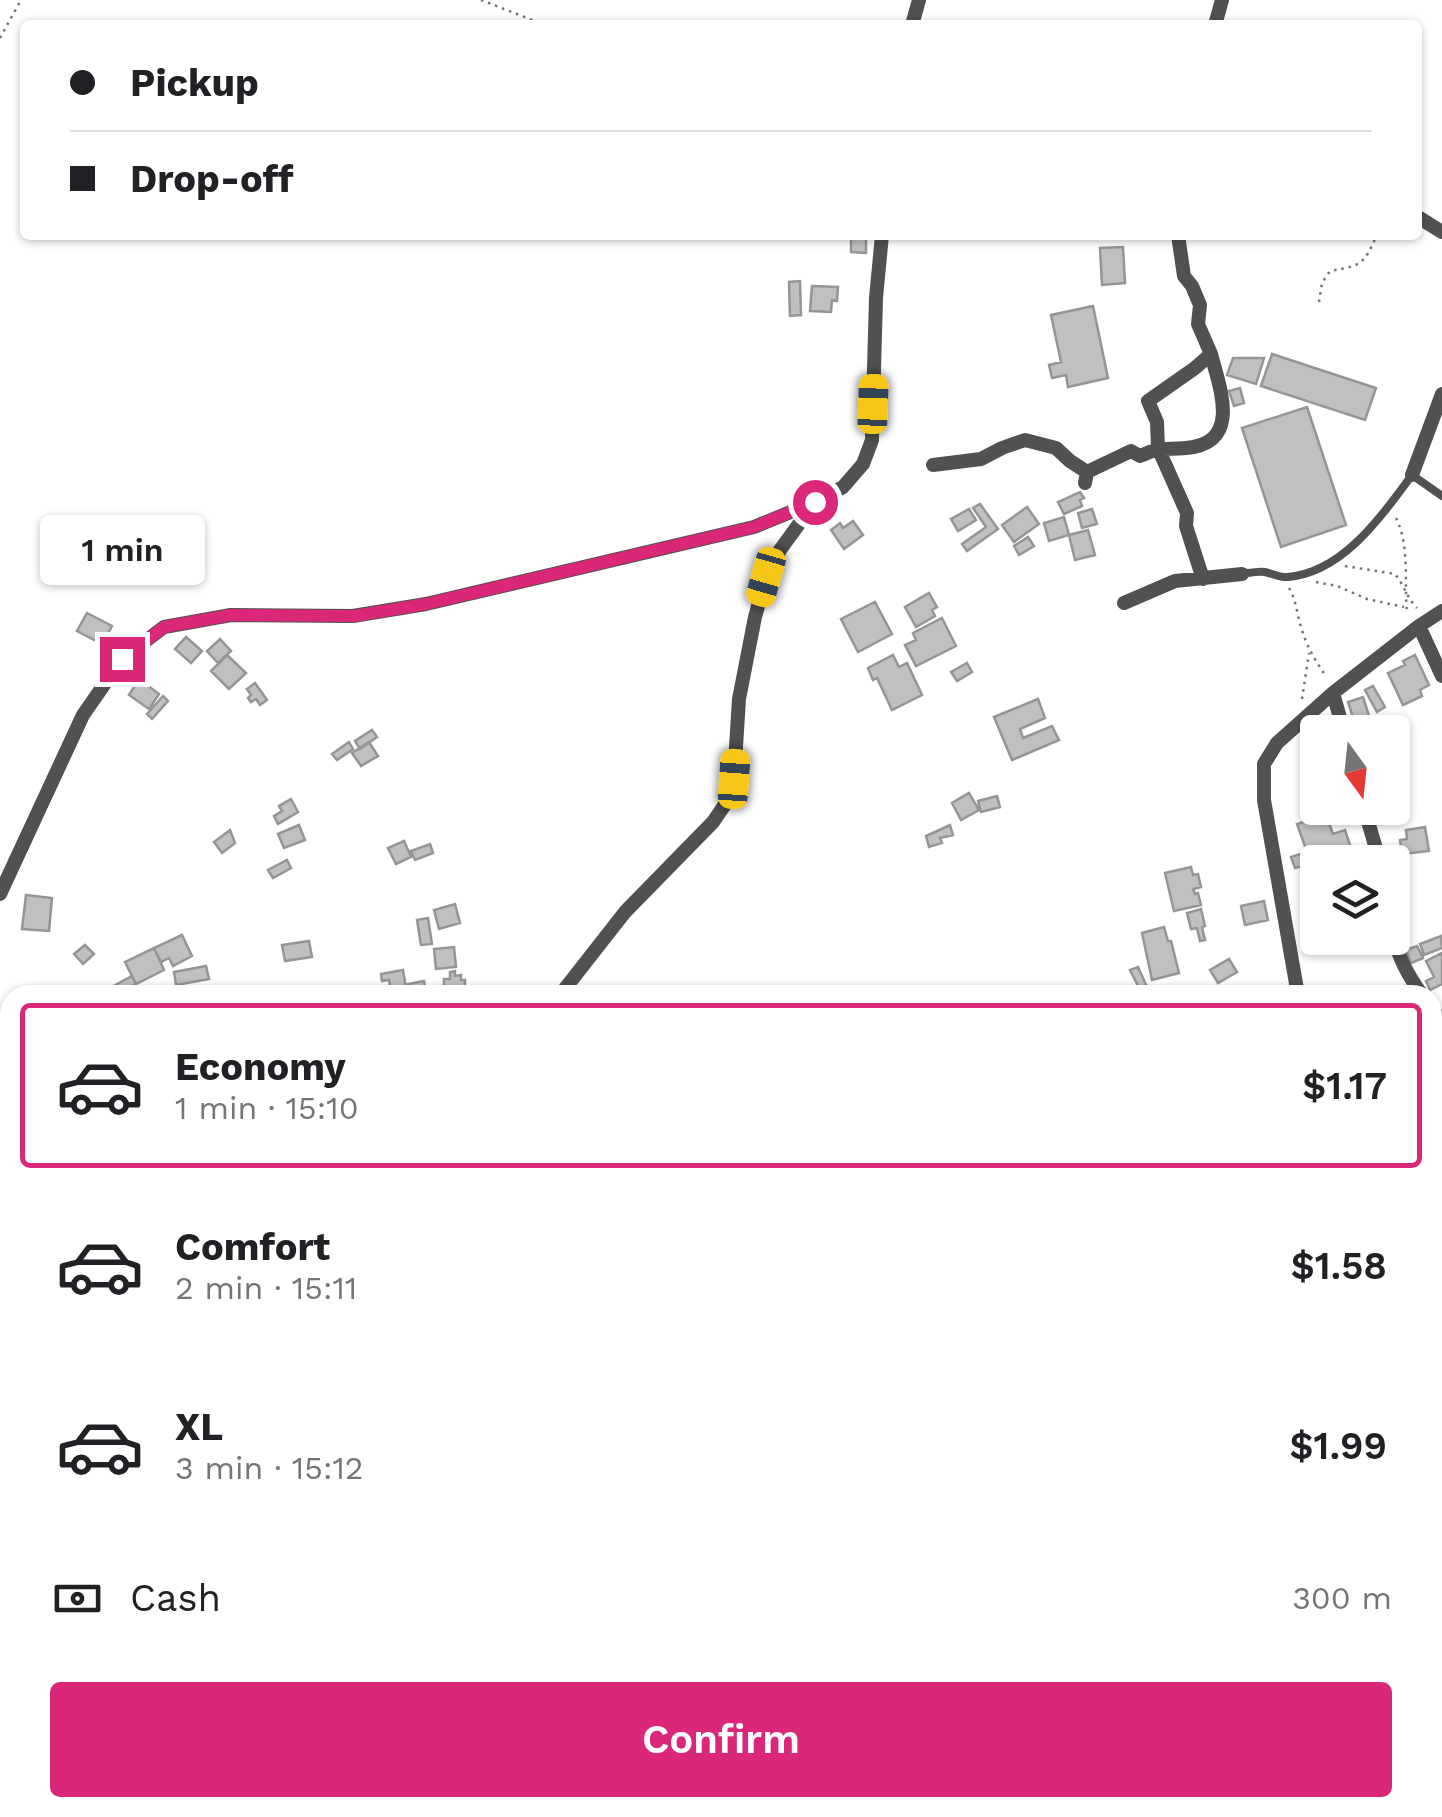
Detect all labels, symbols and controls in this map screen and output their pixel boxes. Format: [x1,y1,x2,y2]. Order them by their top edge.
text: Pickup [130,61,259,105]
text: Drop-off [130,157,294,201]
car [857,373,889,435]
route start [793,480,838,525]
callout: 1 min [39,514,204,584]
text: 1 min [81,531,164,569]
car [743,544,789,610]
route end [100,637,145,682]
north arrow [1300,715,1410,825]
map controls [1300,715,1410,955]
car [717,748,751,810]
button: layers [1300,845,1410,955]
icon: car [55,1041,145,1131]
text: Economy [175,1045,346,1089]
text: $1.17 [1302,1064,1387,1108]
text: 1 min · 15:10 [175,1089,359,1127]
icon: car [55,1221,145,1311]
text: Comfort [175,1225,330,1269]
text: $1.58 [1291,1244,1387,1288]
text: 2 min · 15:11 [175,1269,357,1307]
icon: car [55,1401,145,1491]
text: XL [175,1405,223,1449]
text: $1.99 [1290,1424,1387,1468]
text: 3 min · 15:12 [175,1449,364,1487]
icon: cash [50,1571,105,1626]
text: Cash [130,1576,221,1620]
text: 300 m [1292,1579,1392,1617]
button: Confirm [50,1682,1392,1797]

